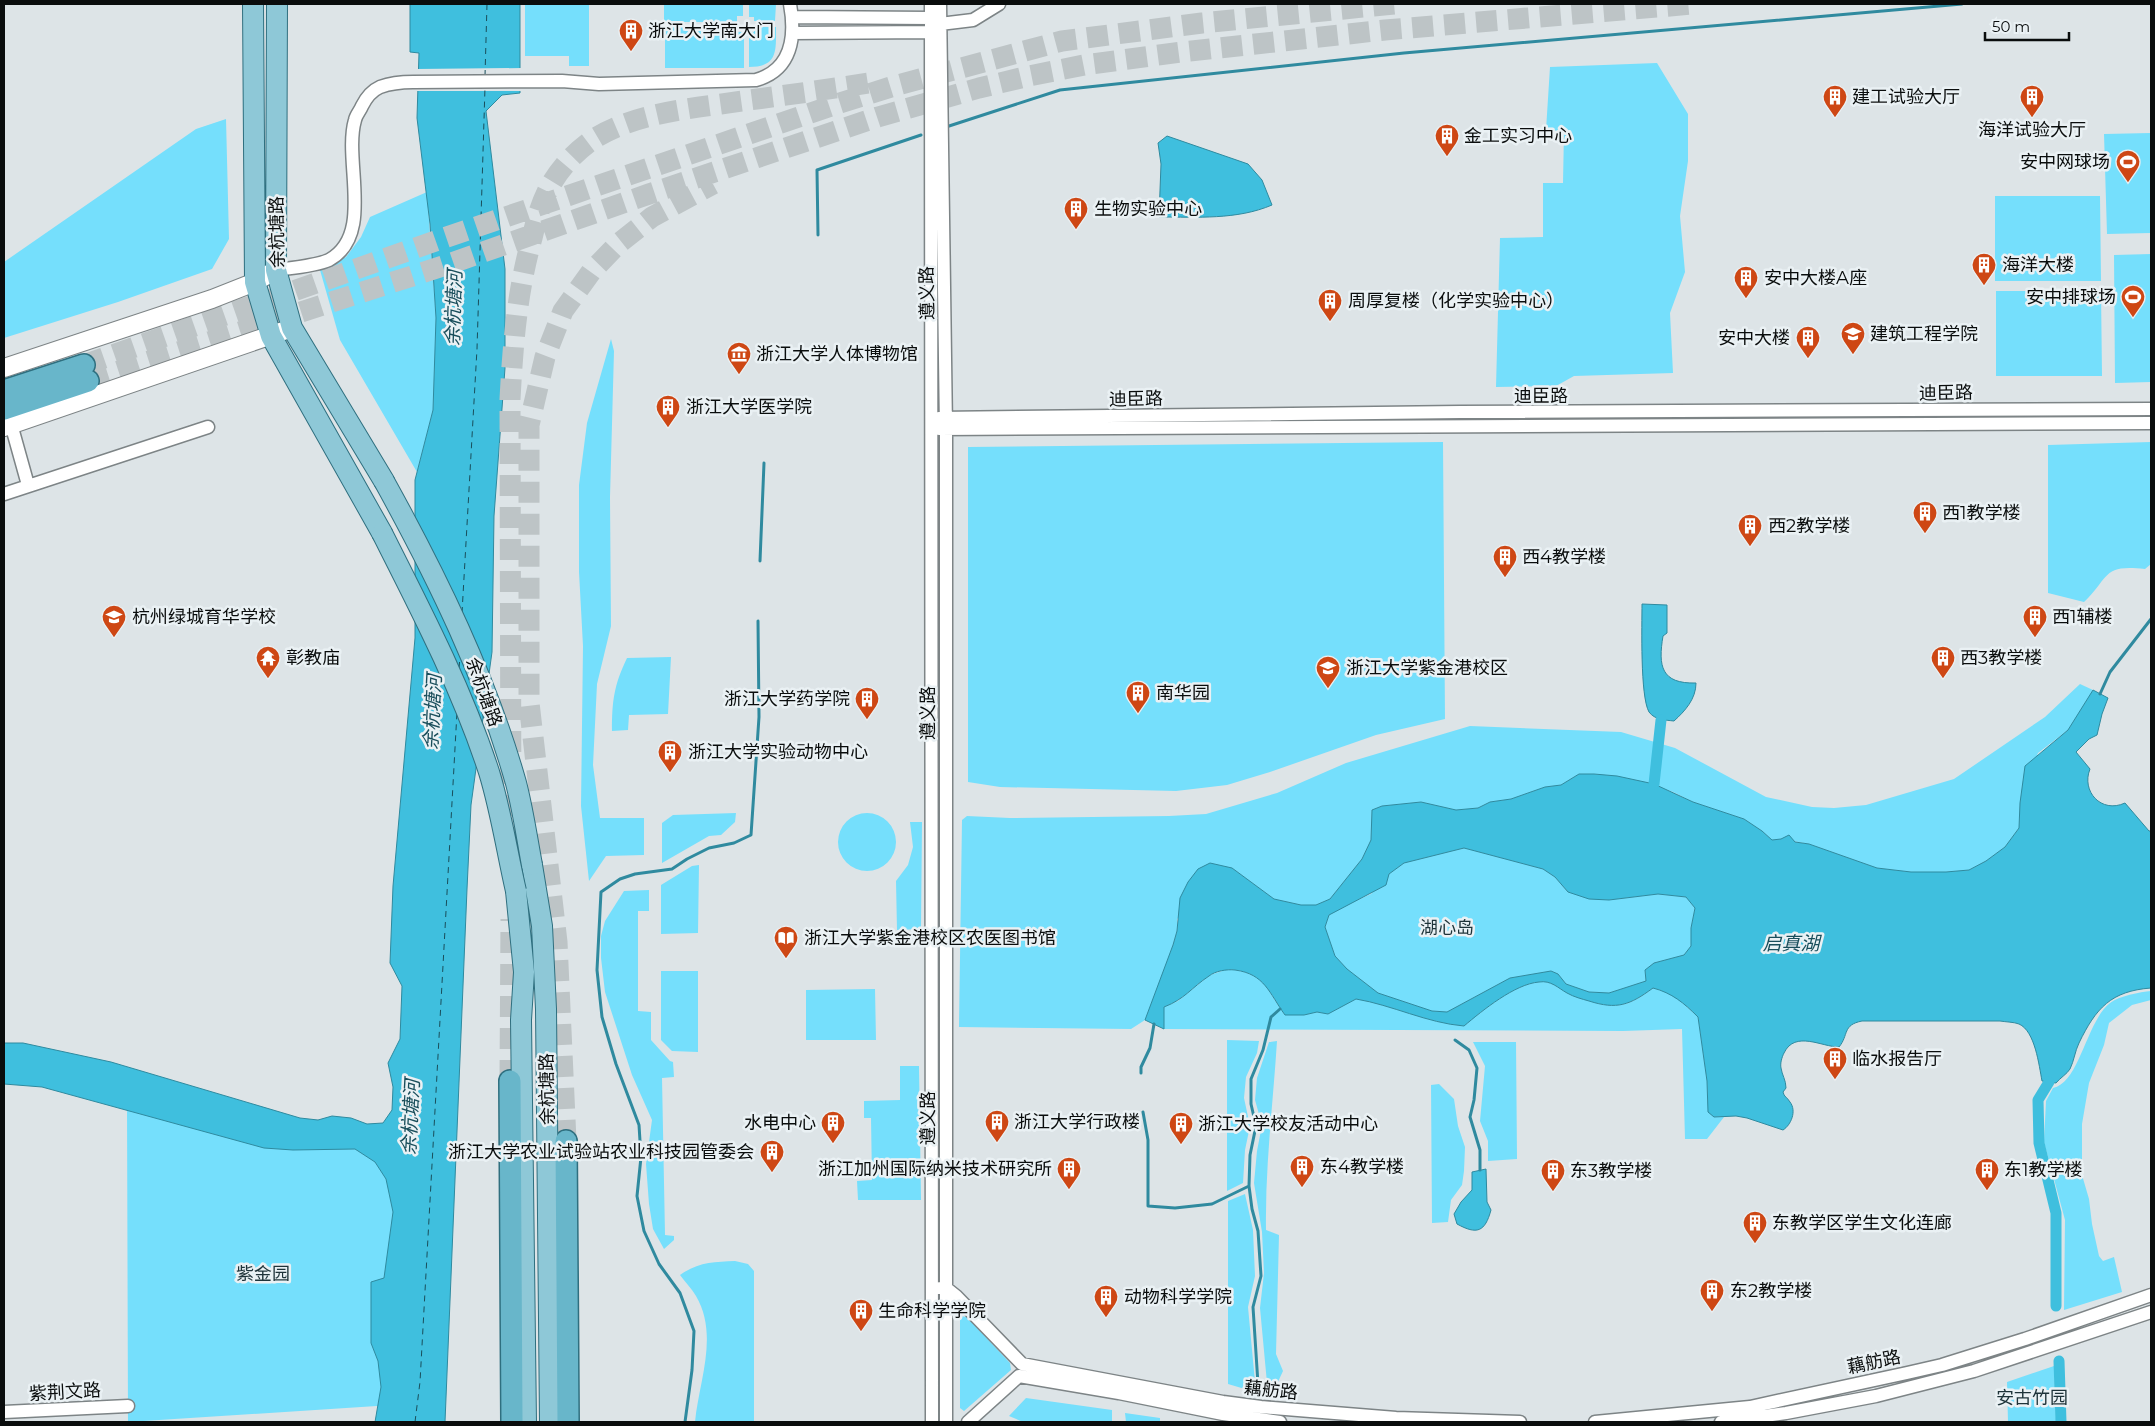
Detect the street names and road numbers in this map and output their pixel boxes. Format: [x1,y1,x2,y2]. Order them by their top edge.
street label: 余杭塘路 [265,196,289,268]
street label: 遵义路 [916,266,938,320]
street label: 迪臣路 [1919,382,1973,404]
street label: 迪臣路 [1514,385,1568,407]
street label: 迪臣路 [1109,388,1163,410]
street label: 余杭塘路 [461,654,507,730]
street label: 遵义路 [917,686,939,740]
street label: 余杭塘路 [535,1053,559,1125]
street label: 遵义路 [917,1091,939,1145]
street label: 藕舫路 [1845,1346,1903,1378]
street label: 藕舫路 [1243,1376,1299,1404]
street label: 紫荆文路 [28,1379,102,1405]

